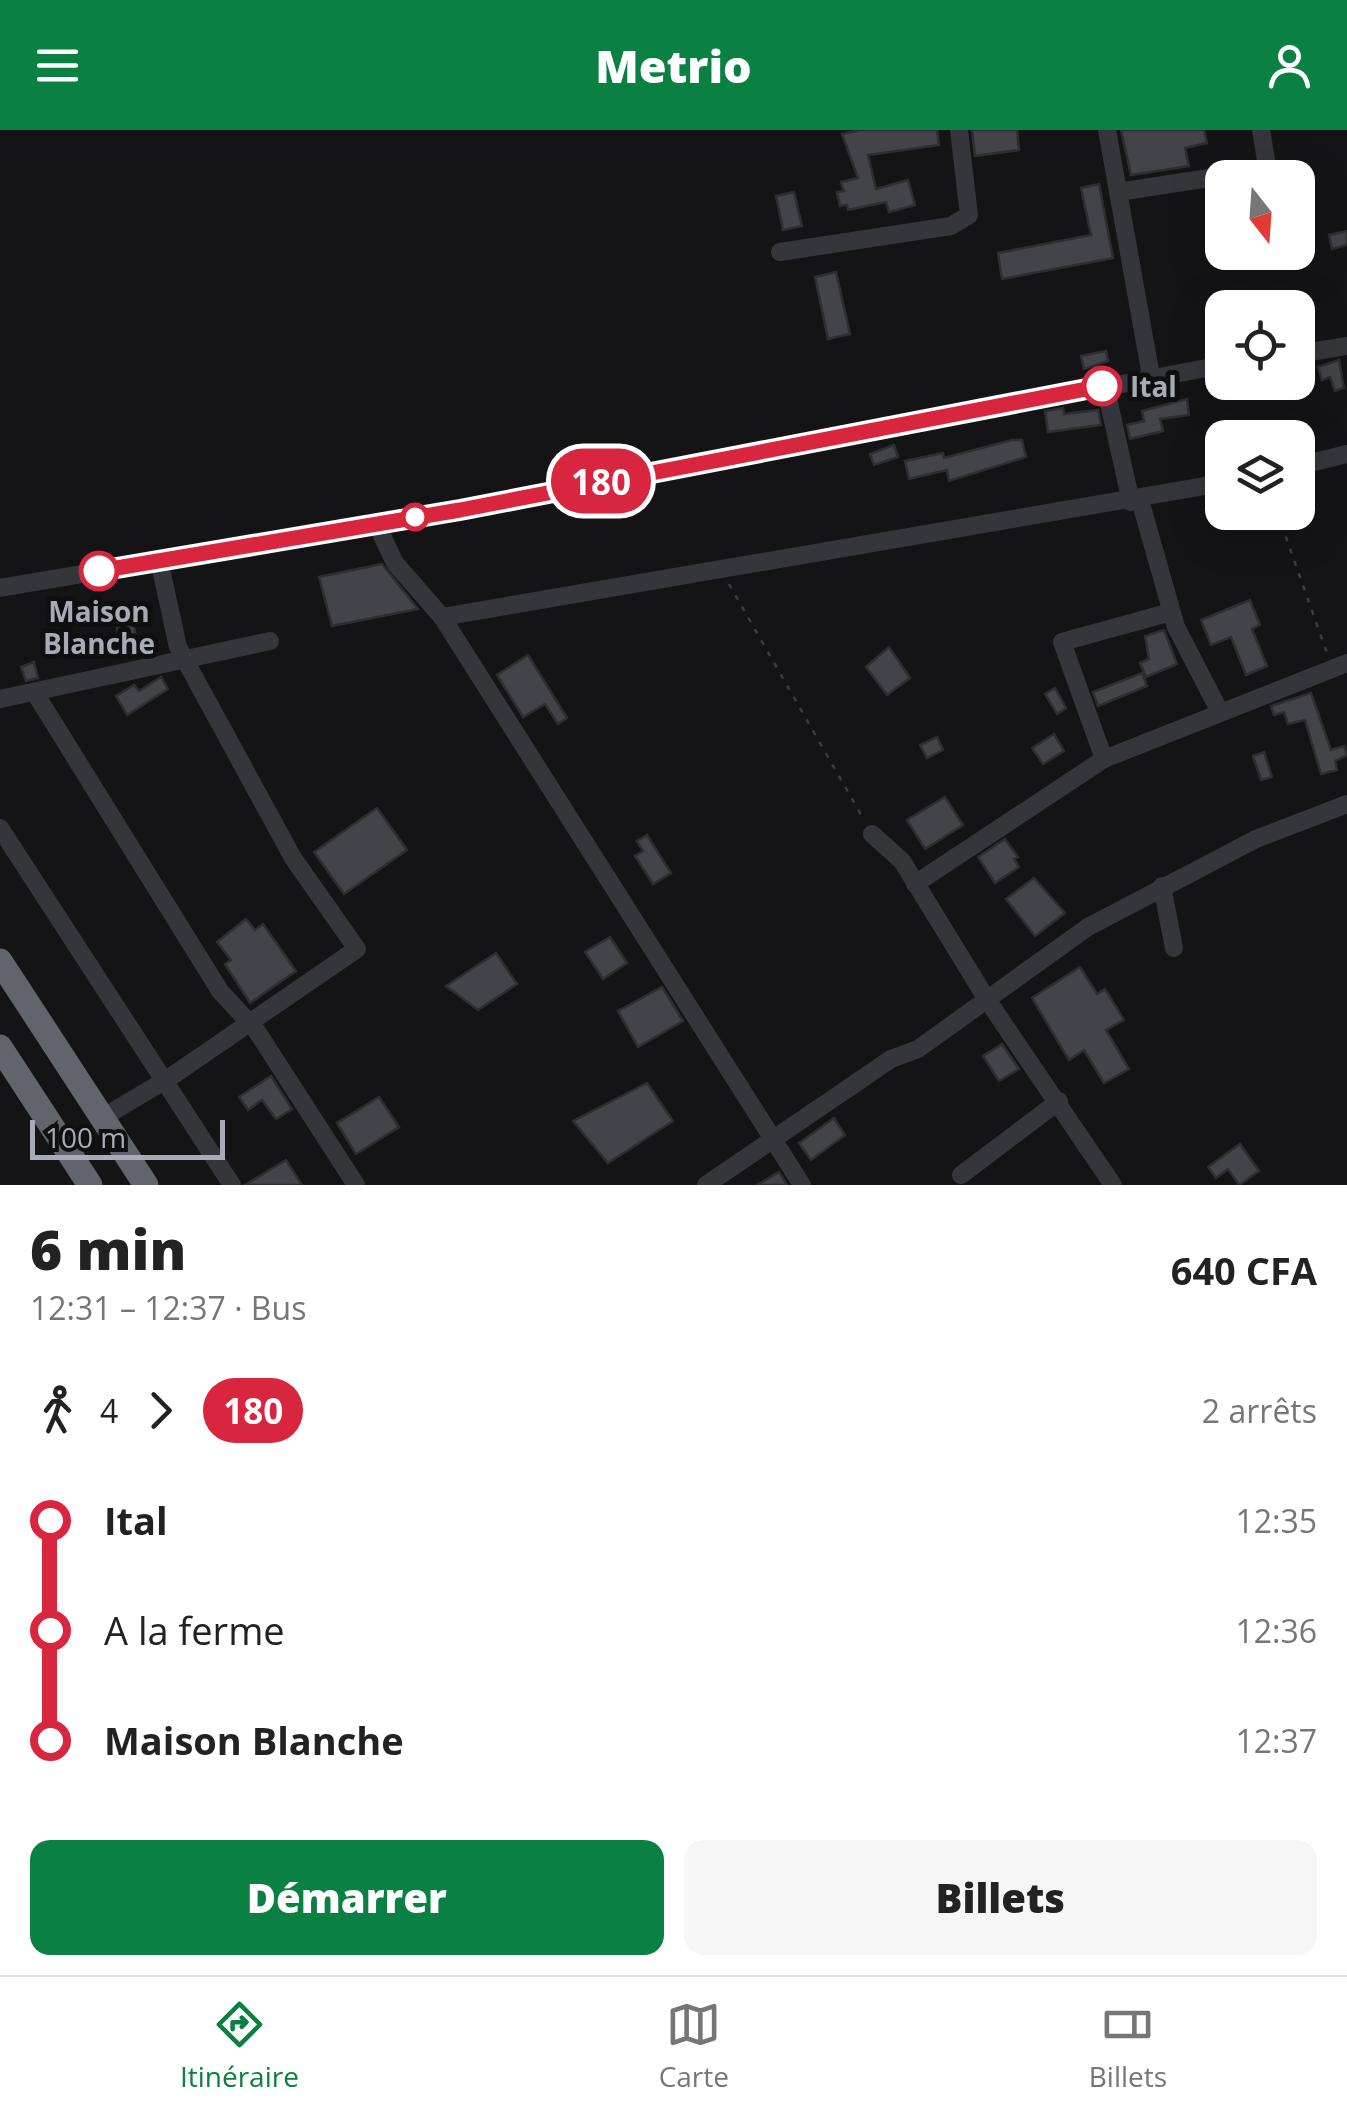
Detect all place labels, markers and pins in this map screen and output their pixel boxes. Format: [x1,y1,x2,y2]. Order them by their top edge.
marker: Ital [1083,367,1121,405]
place label: Ital [1130,367,1177,405]
unlabelled marker [402,504,428,530]
marker: Maison Blanche [80,552,118,590]
place label: Maison Blanche [43,592,155,662]

